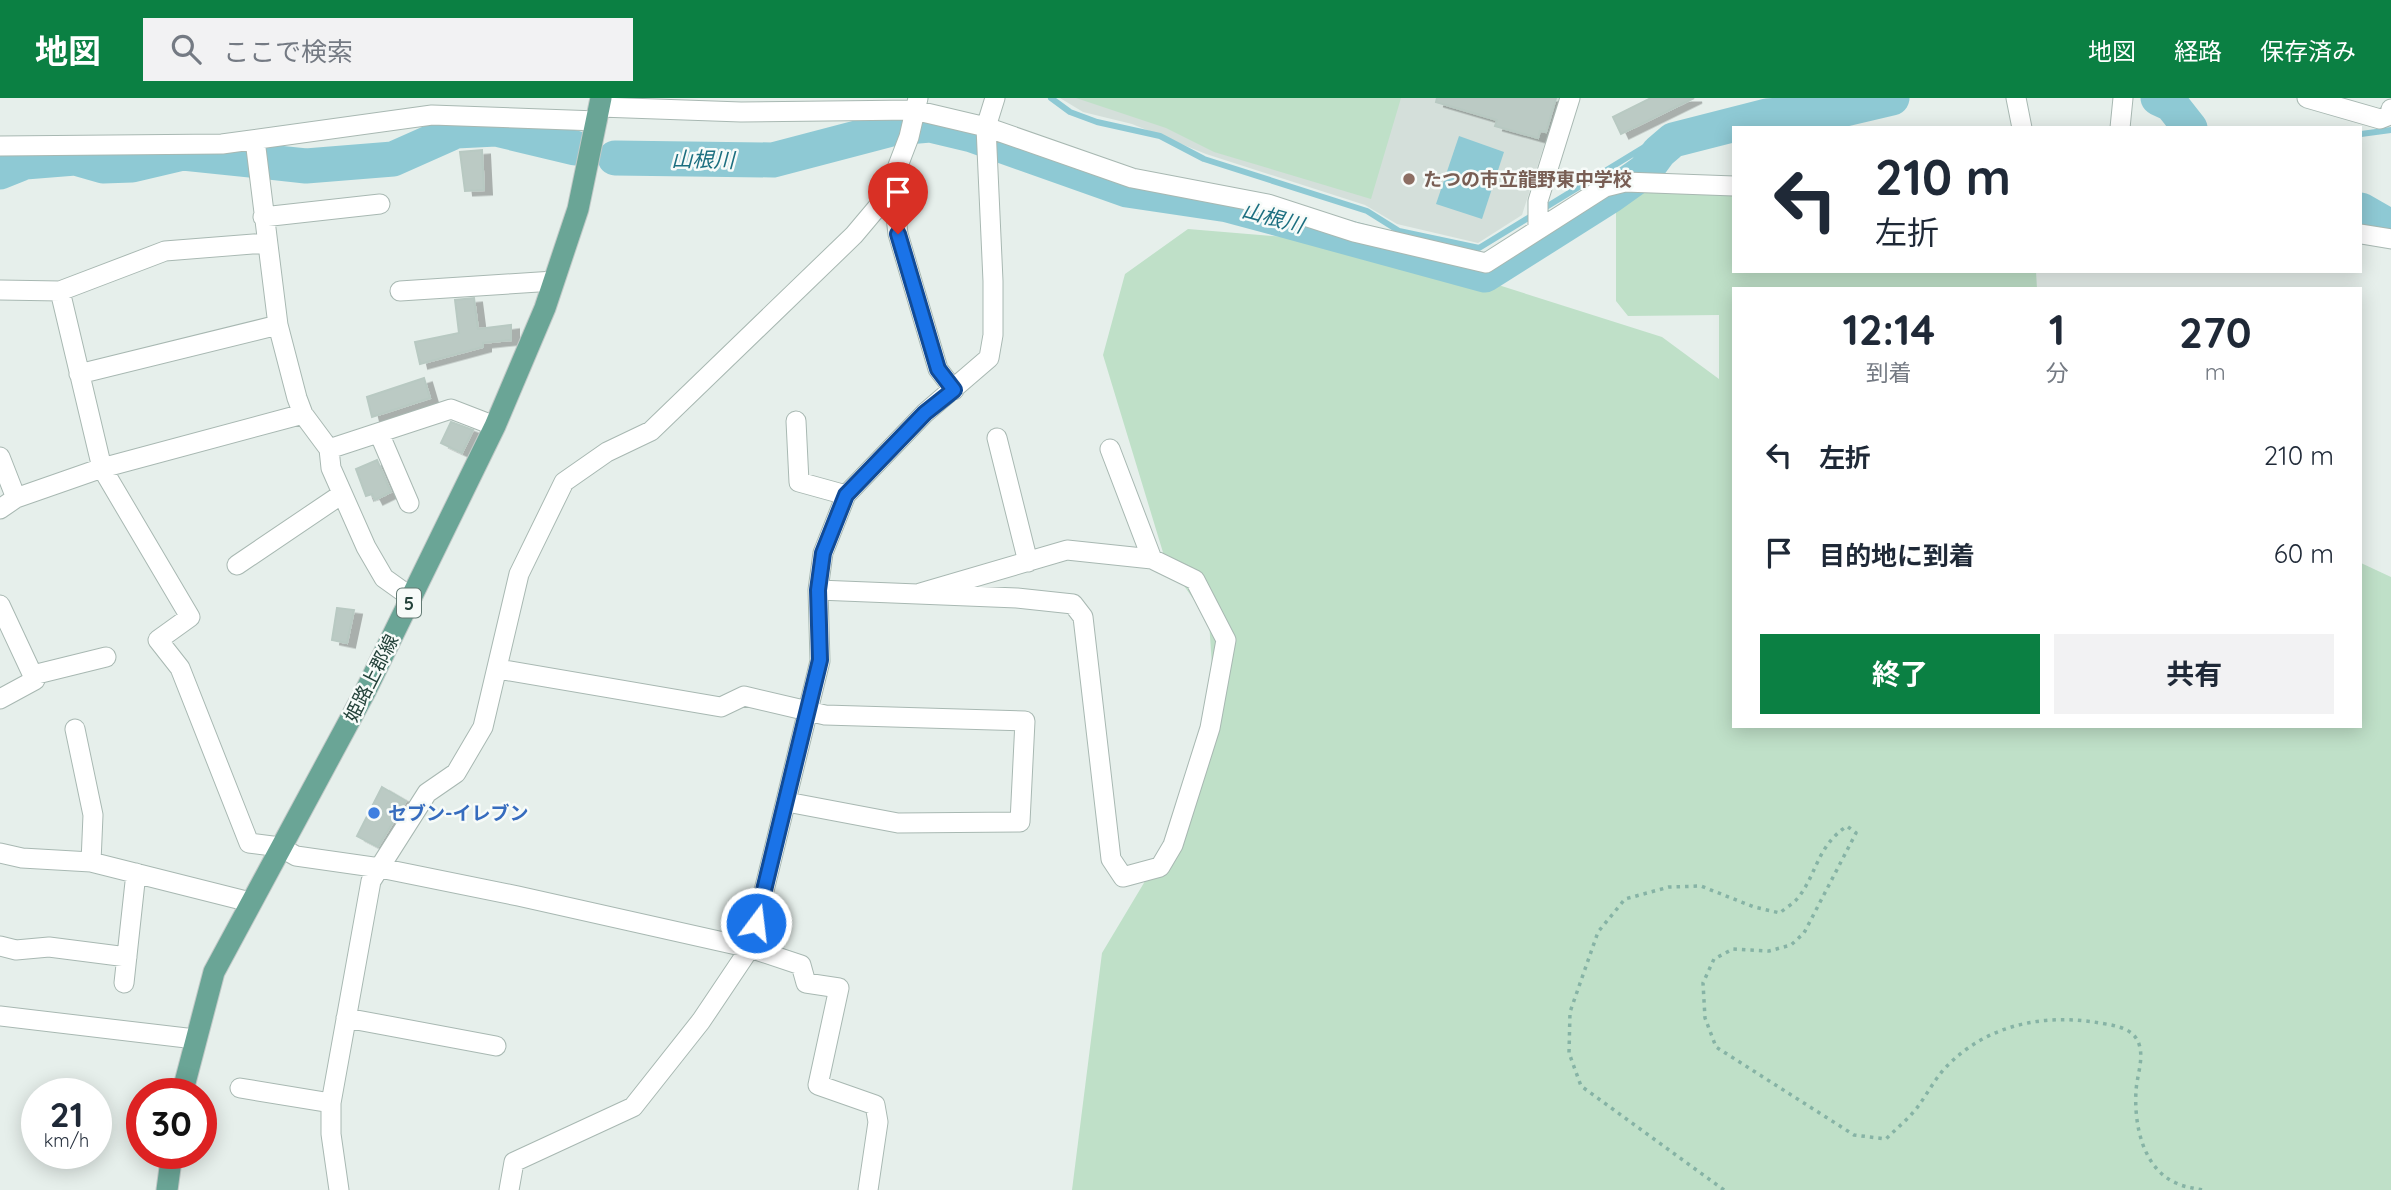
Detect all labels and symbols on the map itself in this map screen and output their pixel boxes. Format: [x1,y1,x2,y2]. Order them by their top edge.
water label: 山根川 [671,145,737,173]
pin [868,162,928,234]
place label: たつの市立龍野東中学校 [1423,167,1632,191]
marker: たつの市立龍野東中学校 [1401,171,1417,187]
water label: 山根川 [1239,196,1309,238]
road number: 5 [397,588,421,618]
street label: 姫路上郡線 [339,630,403,726]
place label: セブン-イレブン [388,801,529,825]
marker: セブン-イレブン [366,805,382,821]
position arrow [719,886,793,960]
speed limit sign: 30 [126,1078,217,1169]

